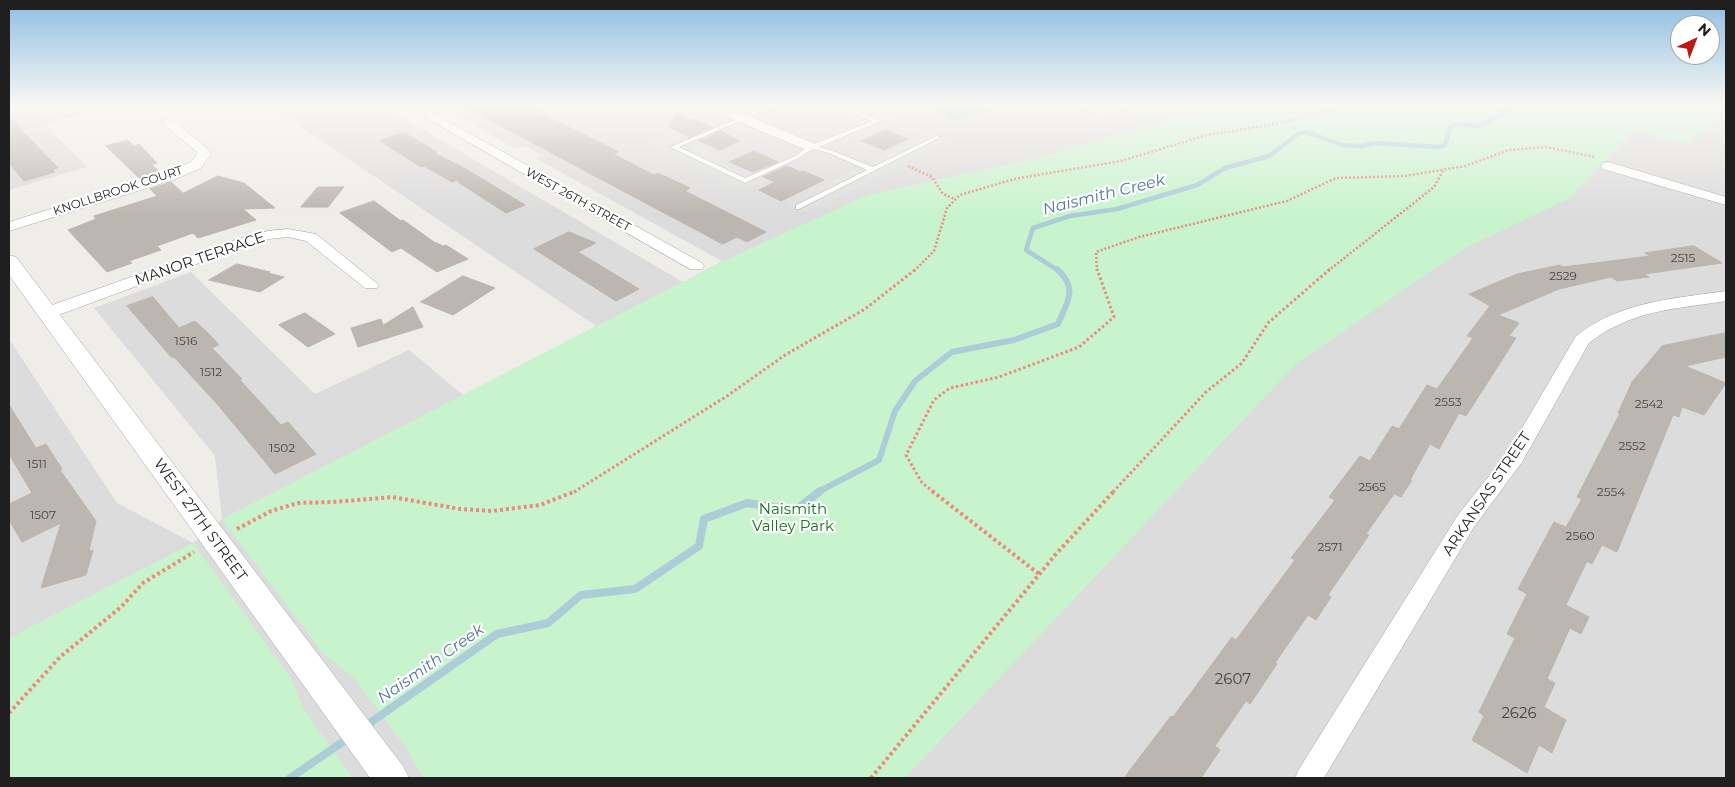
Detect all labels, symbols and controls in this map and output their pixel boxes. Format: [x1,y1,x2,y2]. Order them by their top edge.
north arrow [1670,15,1720,65]
text: N [1694,19,1715,40]
street label: KNOLLBROOK COURT [52,163,184,219]
street label: WEST 26TH STREET [523,165,633,235]
water label: Naismith Creek [1041,171,1167,219]
street label: MANOR TERRACE [133,228,267,290]
house number: 2515 [1671,251,1695,265]
house number: 2529 [1549,269,1577,283]
house number: 1516 [175,334,197,348]
house number: 1512 [200,365,222,379]
house number: 2553 [1434,395,1462,409]
house number: 2542 [1635,397,1663,411]
street label: ARKANSAS STREET [1439,429,1535,559]
house number: 2552 [1618,439,1646,453]
house number: 1502 [269,441,295,455]
street label: WEST 27TH STREET [149,455,251,585]
house number: 1511 [27,457,47,471]
house number: 2565 [1358,480,1386,494]
house number: 2554 [1597,485,1625,499]
park label: Naismith Valley Park [752,501,834,536]
house number: 1507 [30,508,56,522]
house number: 2560 [1566,529,1594,543]
house number: 2571 [1318,540,1342,554]
water label: Naismith Creek [374,620,488,708]
house number: 2607 [1215,671,1251,689]
house number: 2626 [1501,705,1537,723]

